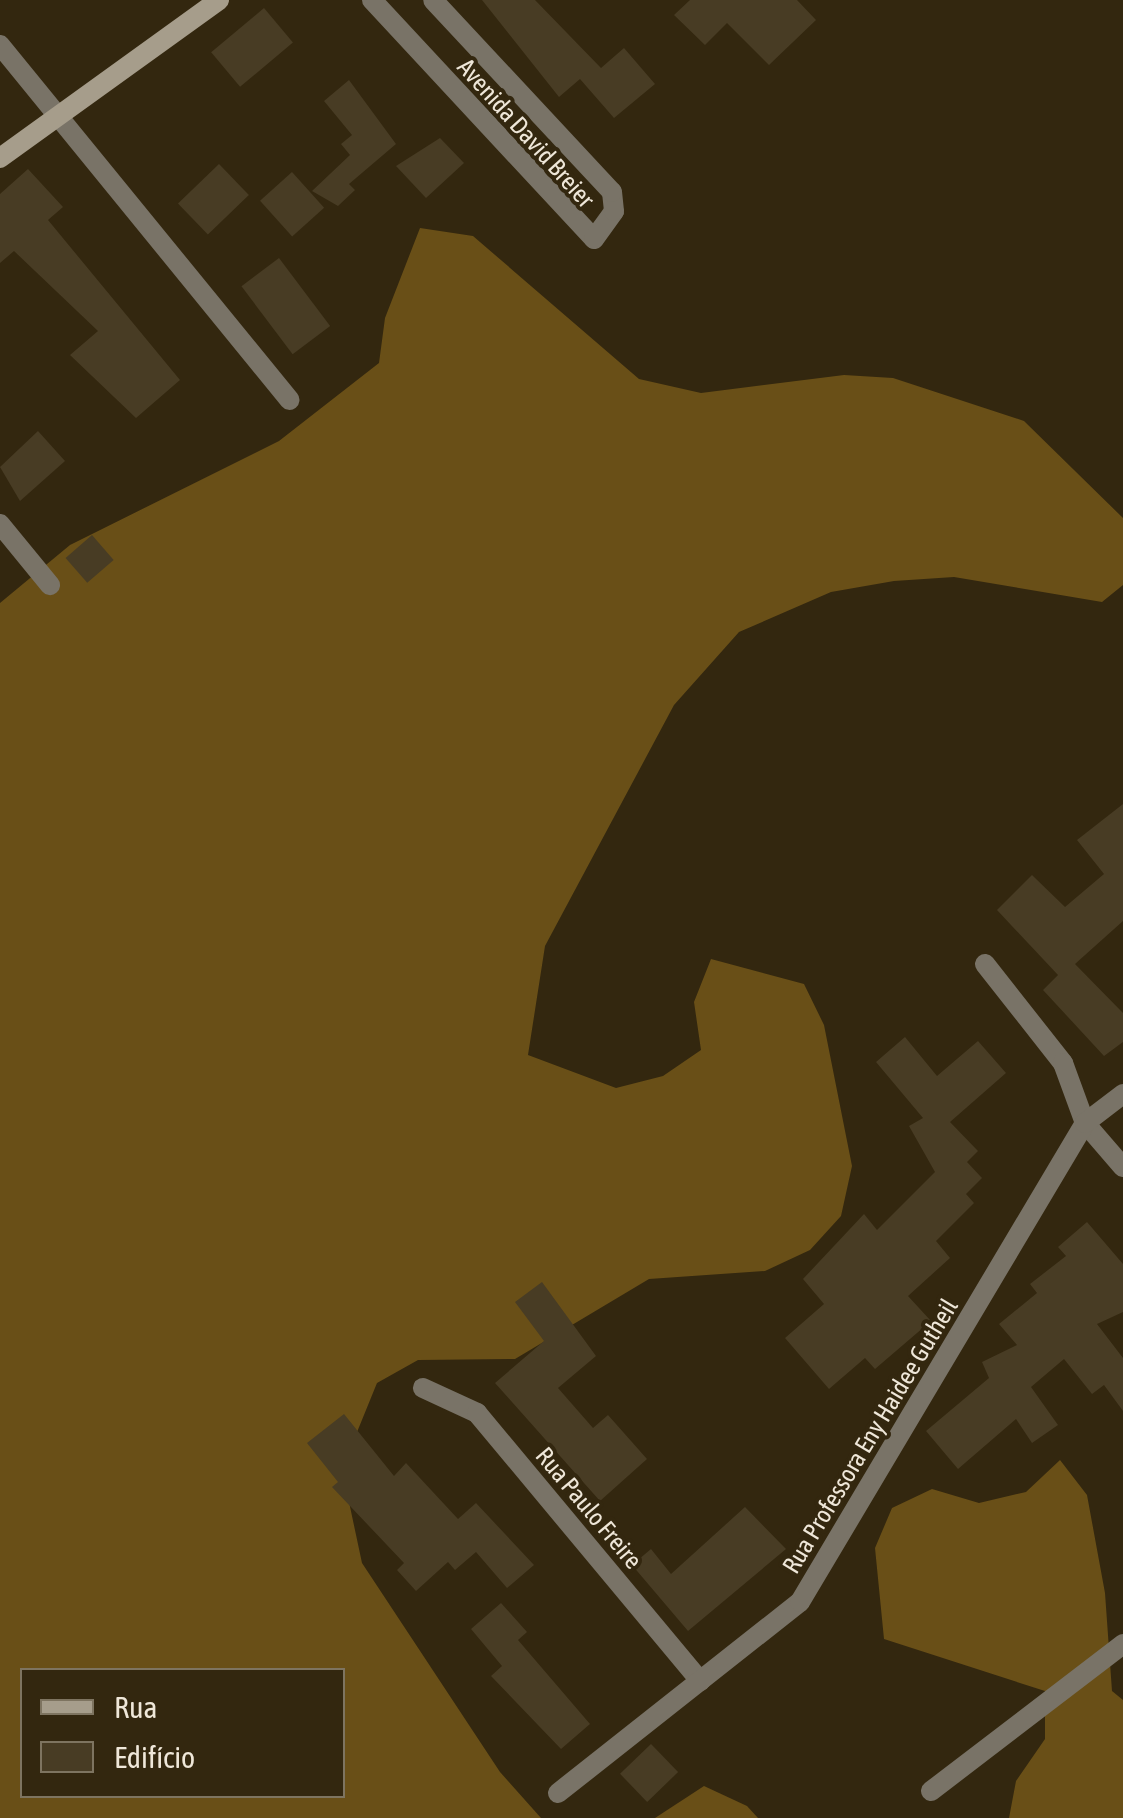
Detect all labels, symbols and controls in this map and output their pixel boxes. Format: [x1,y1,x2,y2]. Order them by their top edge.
street label: Avenida David Breier [451,52,601,214]
street label: Rua Professora Eny Haidee Gutheil [776,1293,964,1579]
street label: Rua Paulo Freire [529,1441,649,1575]
legend [20,1668,345,1798]
text: Rua [114,1690,157,1724]
text: Edifício [114,1740,195,1774]

